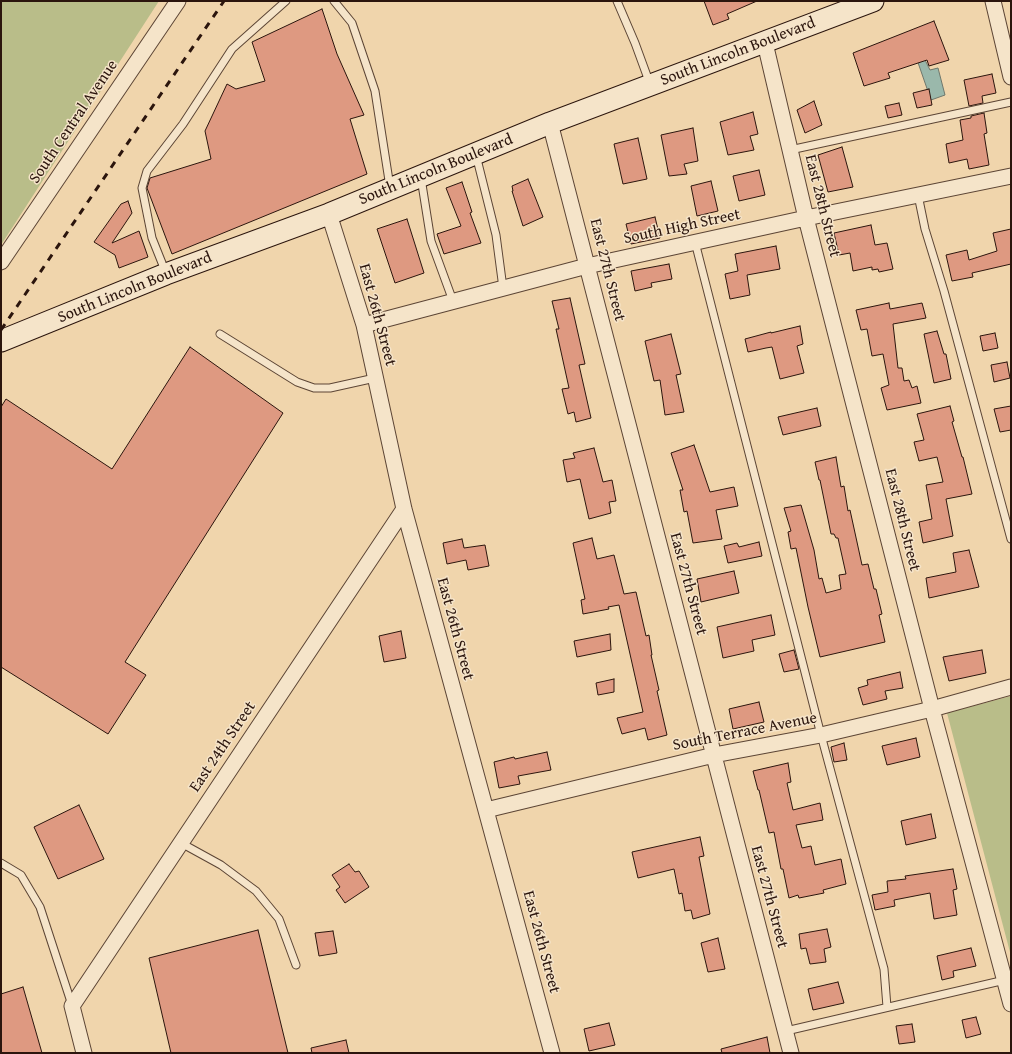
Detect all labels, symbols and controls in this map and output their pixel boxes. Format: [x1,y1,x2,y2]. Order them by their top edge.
street label: South Lincoln Boulevard [658,14,818,90]
street label: South Central Avenue [26,57,122,187]
street label: South Lincoln Boulevard [356,130,516,210]
street label: East 28th Street [800,153,844,259]
street label: South High Street [622,205,742,249]
street label: East 27th Street [585,217,629,323]
street label: South Lincoln Boulevard [55,248,215,328]
street label: East 26th Street [354,262,400,368]
street label: East 28th Street [880,467,924,573]
street label: East 27th Street [665,531,711,637]
street label: East 26th Street [432,576,478,682]
street label: East 24th Street [186,698,260,796]
street label: South Terrace Avenue [671,709,819,755]
street label: East 27th Street [746,844,792,950]
street label: East 26th Street [518,889,564,995]

